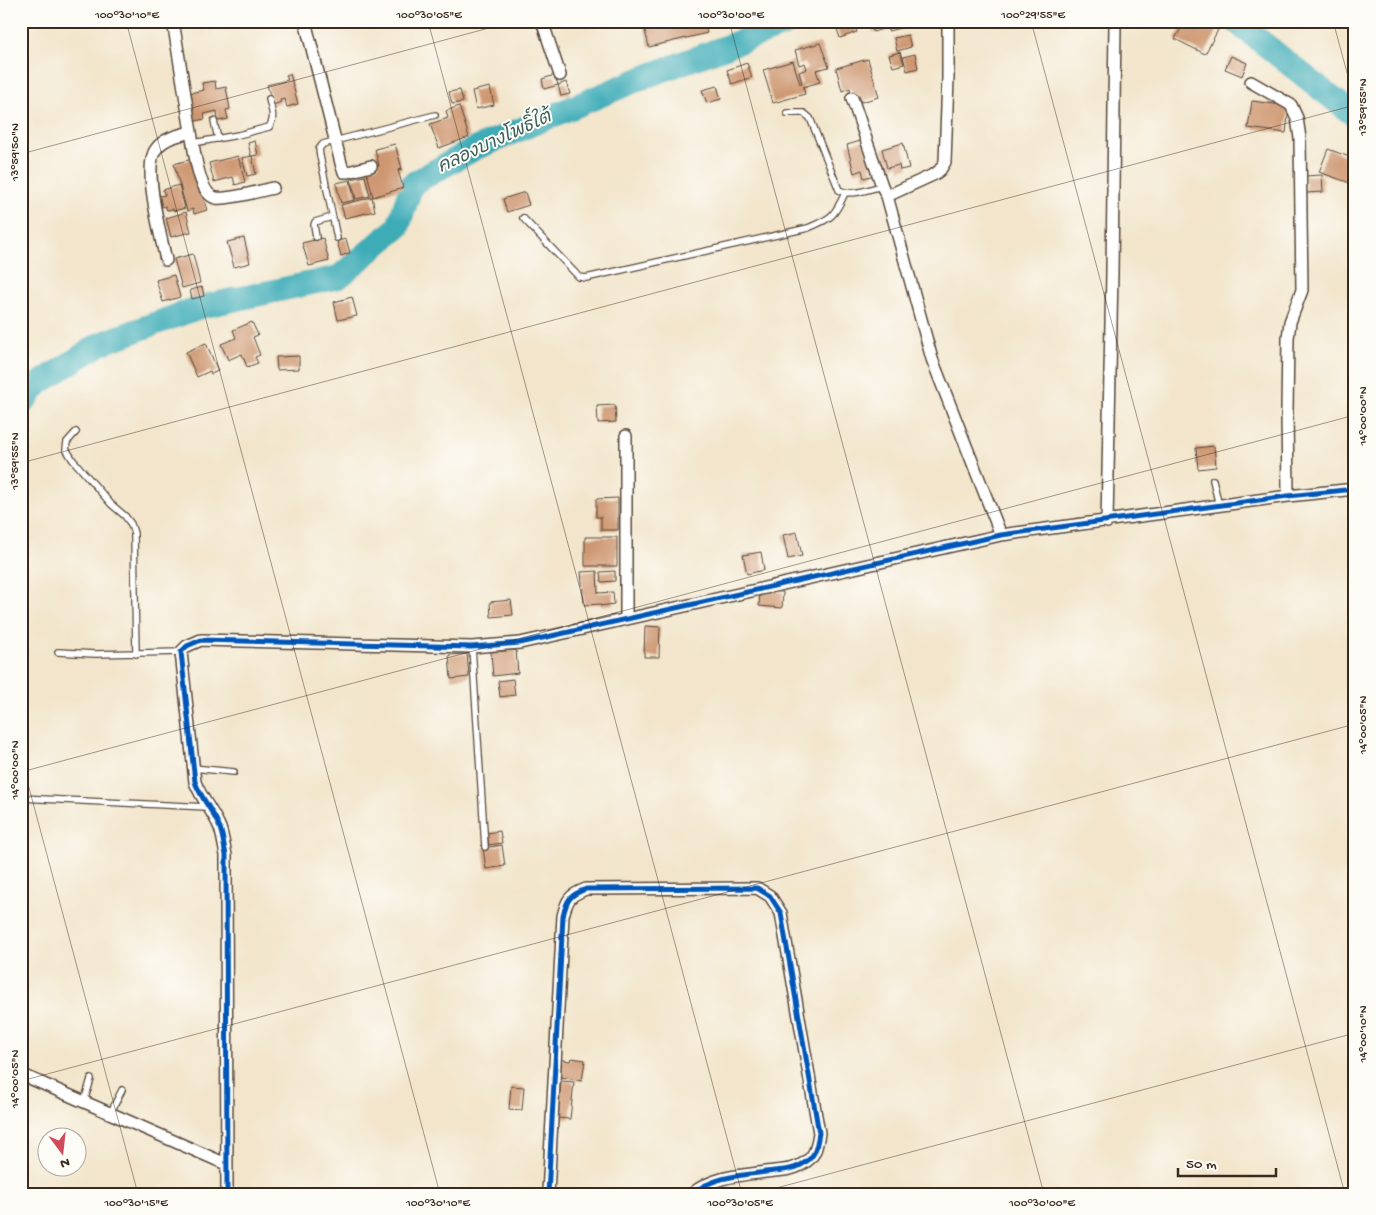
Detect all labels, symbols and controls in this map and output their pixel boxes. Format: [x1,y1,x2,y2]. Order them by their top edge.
text: 100°30'10"E [94,9,160,23]
text: 100°30'05"E [395,9,462,23]
text: 100°30'00"E [697,9,765,23]
text: 100°29'55"E [1000,9,1065,23]
text: 13°59'55"N [1357,78,1371,137]
water label: คลองบางโพธิ์ใต้ [431,99,558,178]
text: 13°59'50"N [9,123,23,182]
text: 14°00'00"N [1357,386,1371,447]
text: 13°59'55"N [9,432,23,491]
text: 14°00'05"N [1357,696,1371,755]
text: 14°00'00"N [9,740,23,801]
text: 14°00'10"N [1357,1005,1371,1064]
text: 14°00'05"N [9,1050,23,1109]
north arrow [38,1128,88,1178]
scale bar [1178,1145,1276,1177]
text: N [58,1153,71,1172]
text: 50 m [1186,1156,1217,1174]
text: 100°30'15"E [103,1197,168,1211]
text: 100°30'10"E [405,1197,471,1211]
text: 100°30'05"E [706,1197,773,1211]
text: 100°30'00"E [1008,1197,1076,1211]

